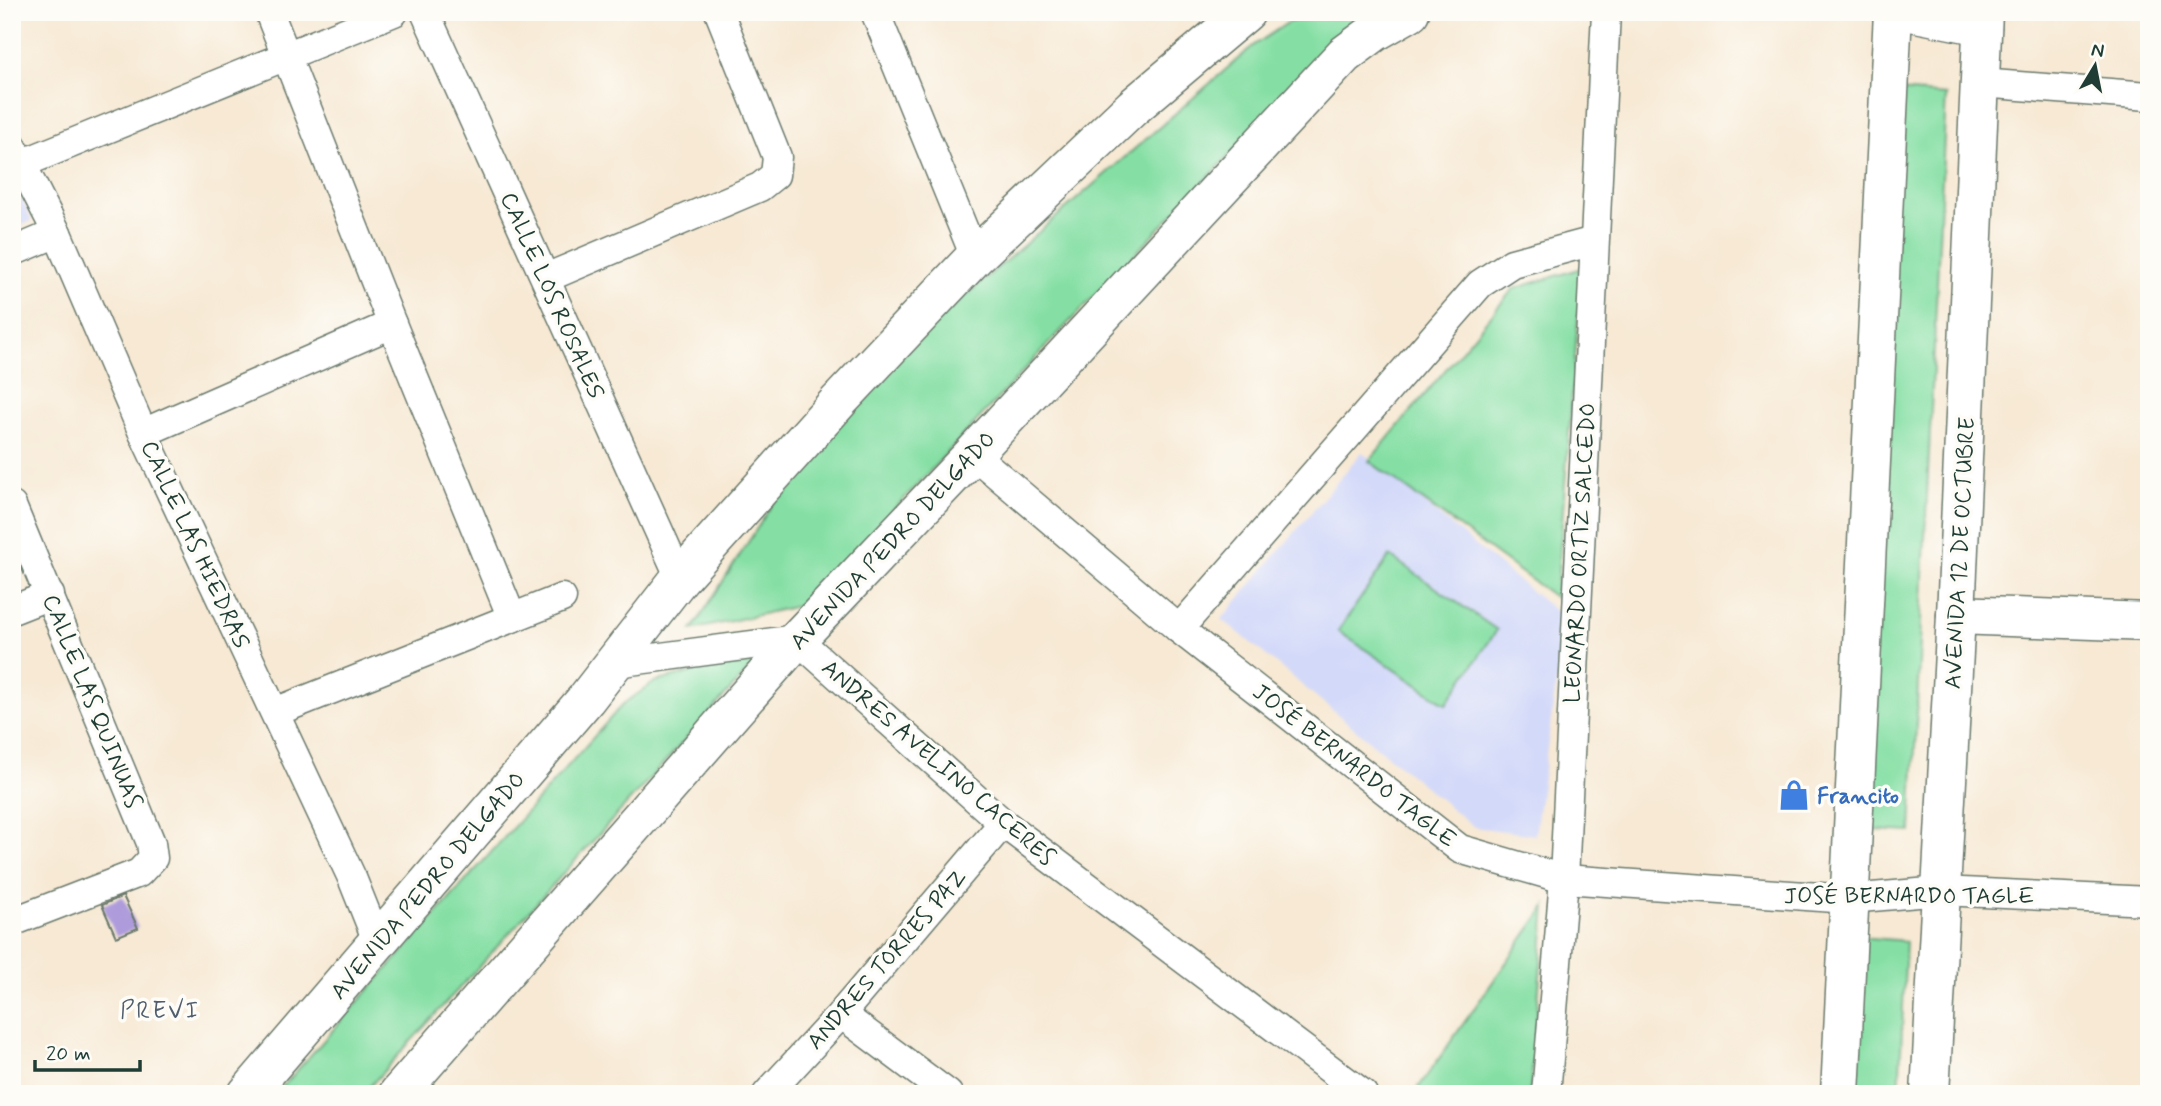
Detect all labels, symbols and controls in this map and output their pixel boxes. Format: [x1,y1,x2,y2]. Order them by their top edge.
north arrow [2060,32,2130,102]
text: N [2089,37,2106,64]
street label: CALLE LOS ROSALES [492,188,610,404]
street label: LEONARDO ORTIZ SALCEDO [1558,402,1604,704]
street label: AVENIDA 12 DE OCTUBRE [1939,416,1983,690]
street label: AVENIDA PEDRO DELGADO [784,426,1003,657]
street label: CALLE LAS HIEDRAS [133,436,256,654]
street label: CALLE LAS QUINUAS [34,590,148,813]
street label: ANDRES AVELINO CACERES [815,654,1061,873]
street label: JOSÉ BERNARDO TAGLE [1246,677,1462,856]
street label: AVENIDA PEDRO DELGADO [324,766,533,1006]
shop icon: Francito [1777,778,1811,812]
place label: Francito [1817,782,1899,812]
street label: ANDRES TORRES PAZ [801,864,974,1057]
street label: JOSÉ BERNARDO TAGLE [1784,881,2034,912]
district label: PREVI [120,996,200,1027]
scale bar [35,1029,140,1073]
text: 20 m [46,1040,91,1068]

